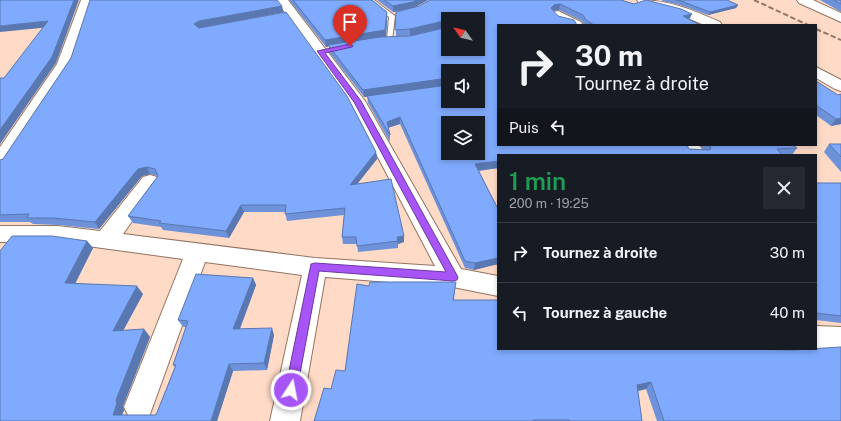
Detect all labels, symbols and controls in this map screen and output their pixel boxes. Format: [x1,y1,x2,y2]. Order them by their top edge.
pin [333,5,367,46]
icon: arrive [339,11,361,33]
north arrow [441,12,485,56]
map controls [441,12,485,160]
text: 30 m [575,39,643,72]
icon: right [509,40,561,92]
button: sound [441,64,485,108]
text: Tournez à droite [575,73,709,94]
button: layers [441,116,485,160]
icon: left [547,116,569,138]
text: Puis [509,119,539,136]
text: 1 min [509,167,566,195]
button: close [763,167,805,209]
text: 200 m · 19:25 [509,196,589,211]
icon: right [509,242,531,264]
text: Tournez à droite [543,244,657,261]
text: 30 m [770,244,805,261]
icon: left [509,302,531,324]
text: Tournez à gauche [543,304,667,321]
text: 40 m [770,304,805,321]
position arrow [270,369,312,411]

